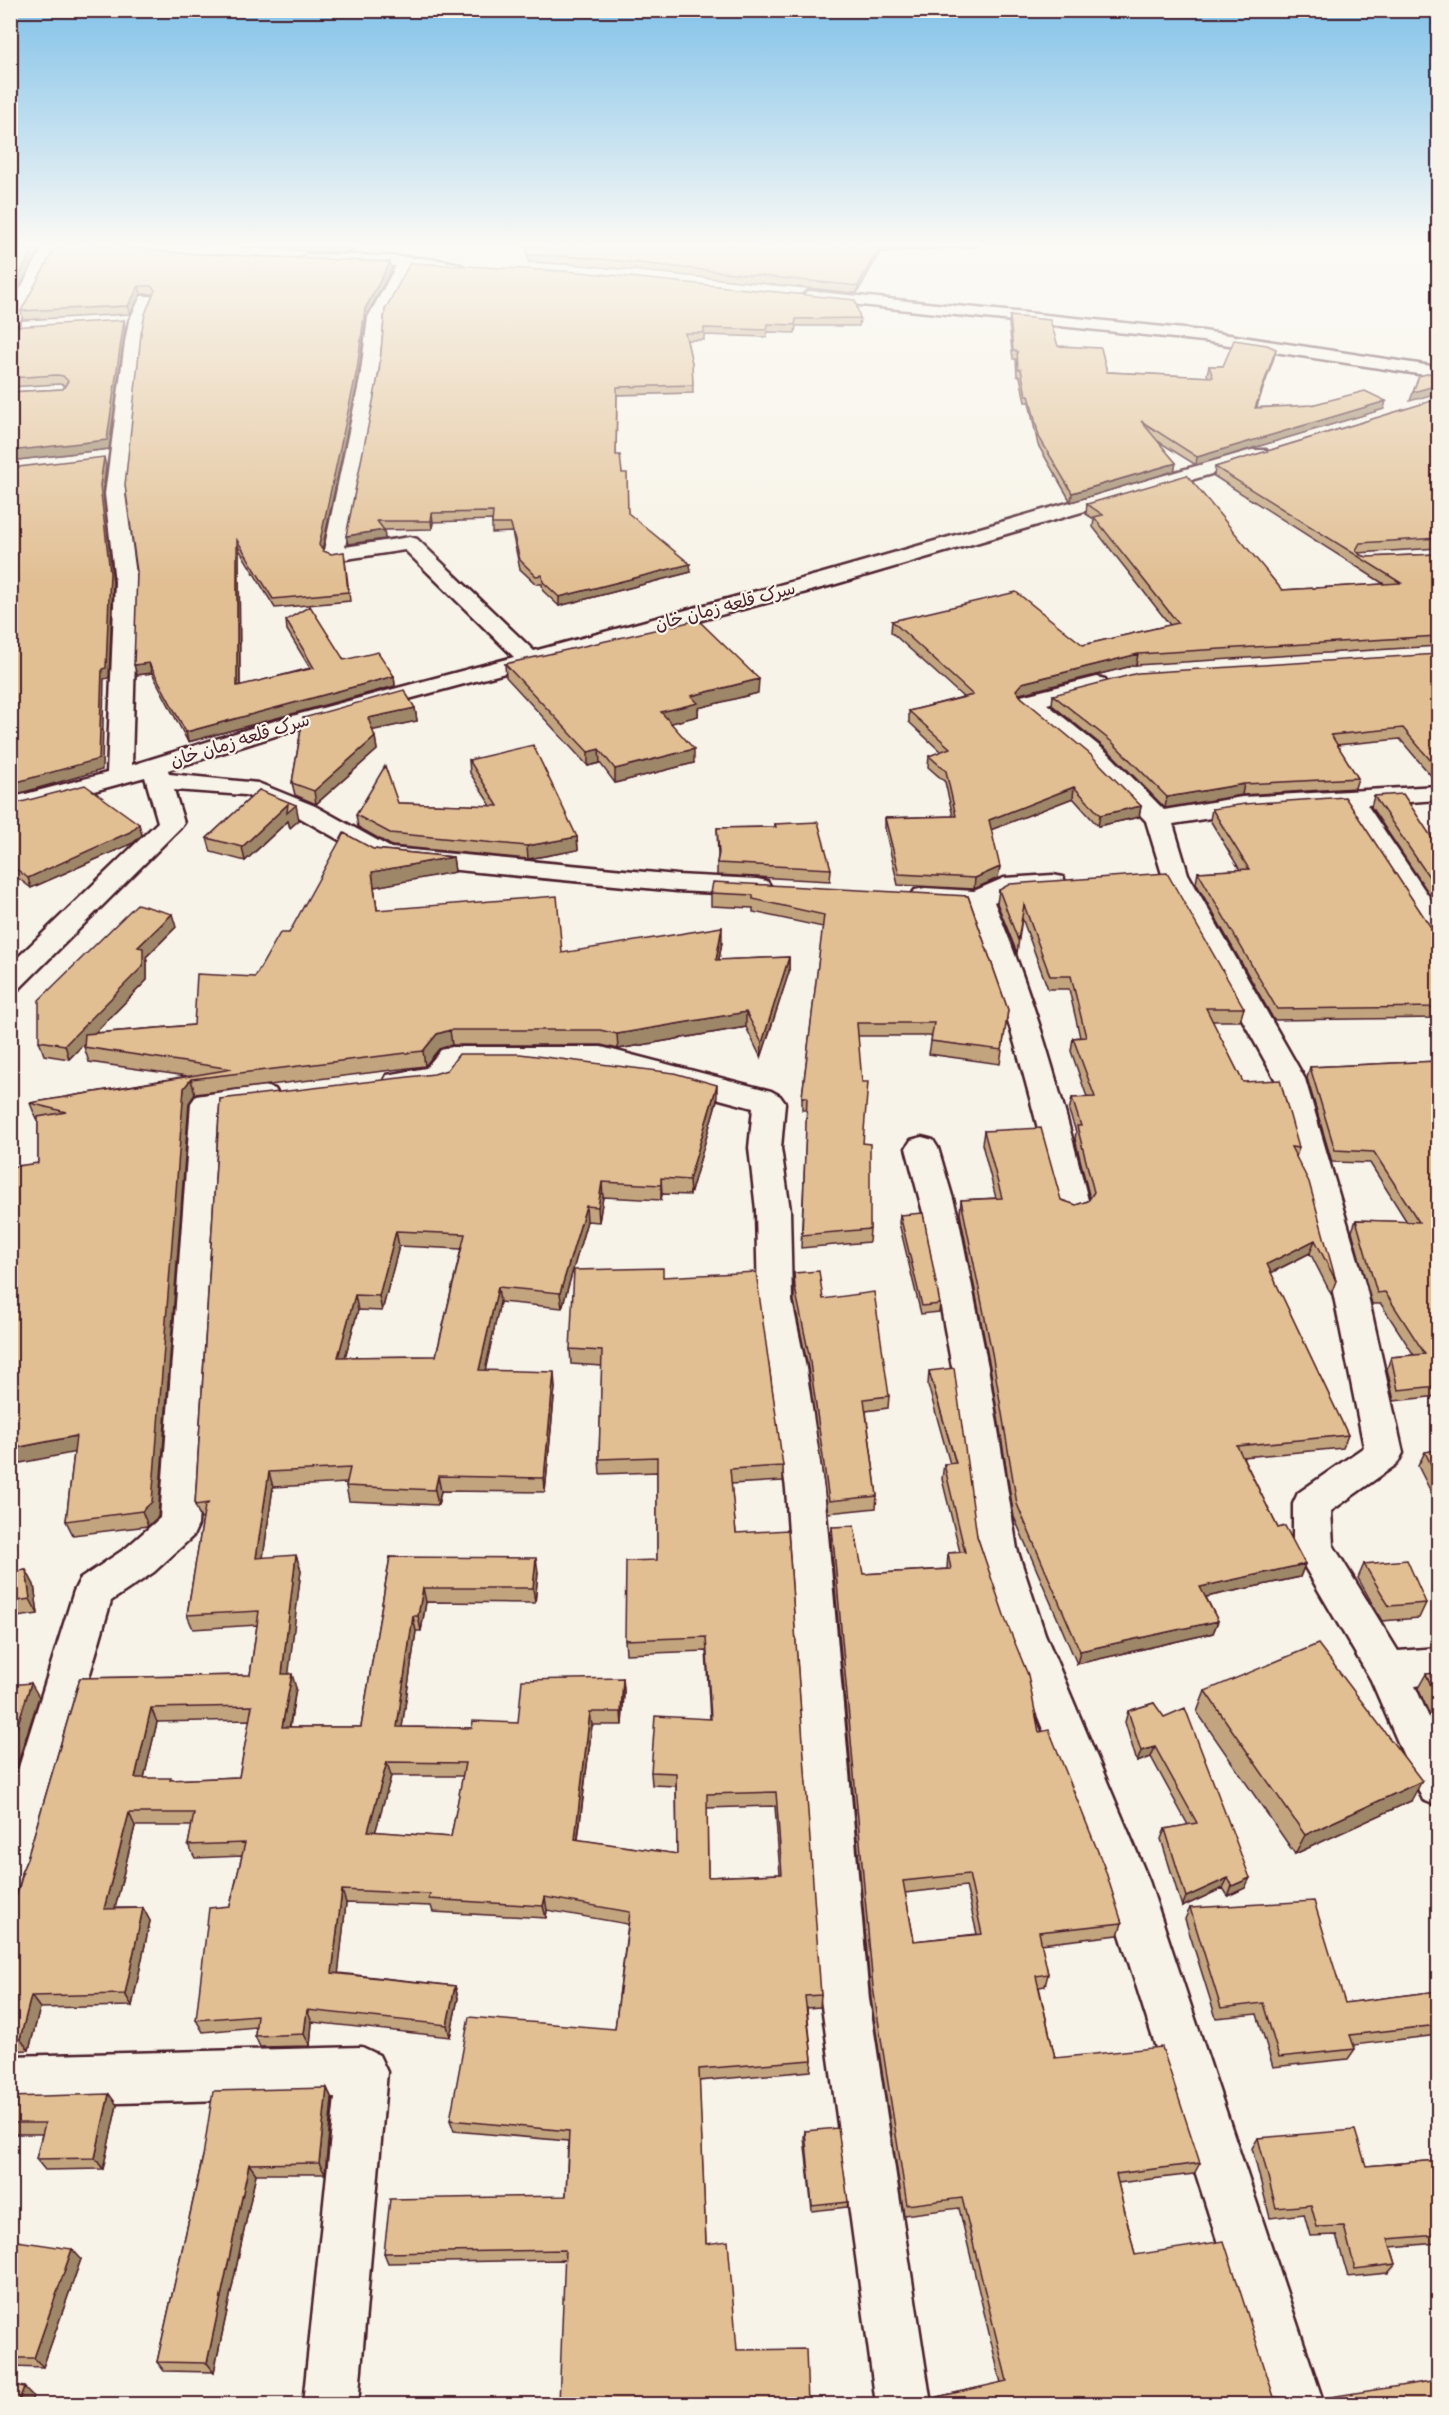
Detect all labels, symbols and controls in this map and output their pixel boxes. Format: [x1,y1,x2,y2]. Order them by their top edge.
street label: سرک قلعه زمان خان [653,580,798,637]
street label: سرک قلعه زمان خان [169,711,313,774]

